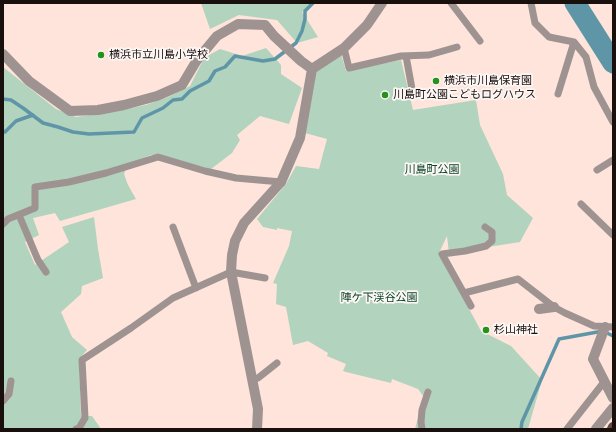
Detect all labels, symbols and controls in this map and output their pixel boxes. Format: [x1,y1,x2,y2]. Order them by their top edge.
place label: 横浜市立川島小学校 [109,48,208,62]
marker: 横浜市立川島小学校 [96,50,106,60]
place label: 横浜市川島保育園 [444,74,532,88]
marker: 横浜市川島保育園 [431,76,441,86]
place label: 川島町公園こどもログハウス [393,88,536,102]
marker: 川島町公園こどもログハウス [380,90,390,100]
park label: 川島町公園 [405,163,459,177]
park label: 陣ケ下渓谷公園 [341,291,417,305]
place label: 杉山神社 [494,323,538,337]
marker: 杉山神社 [481,325,491,335]

